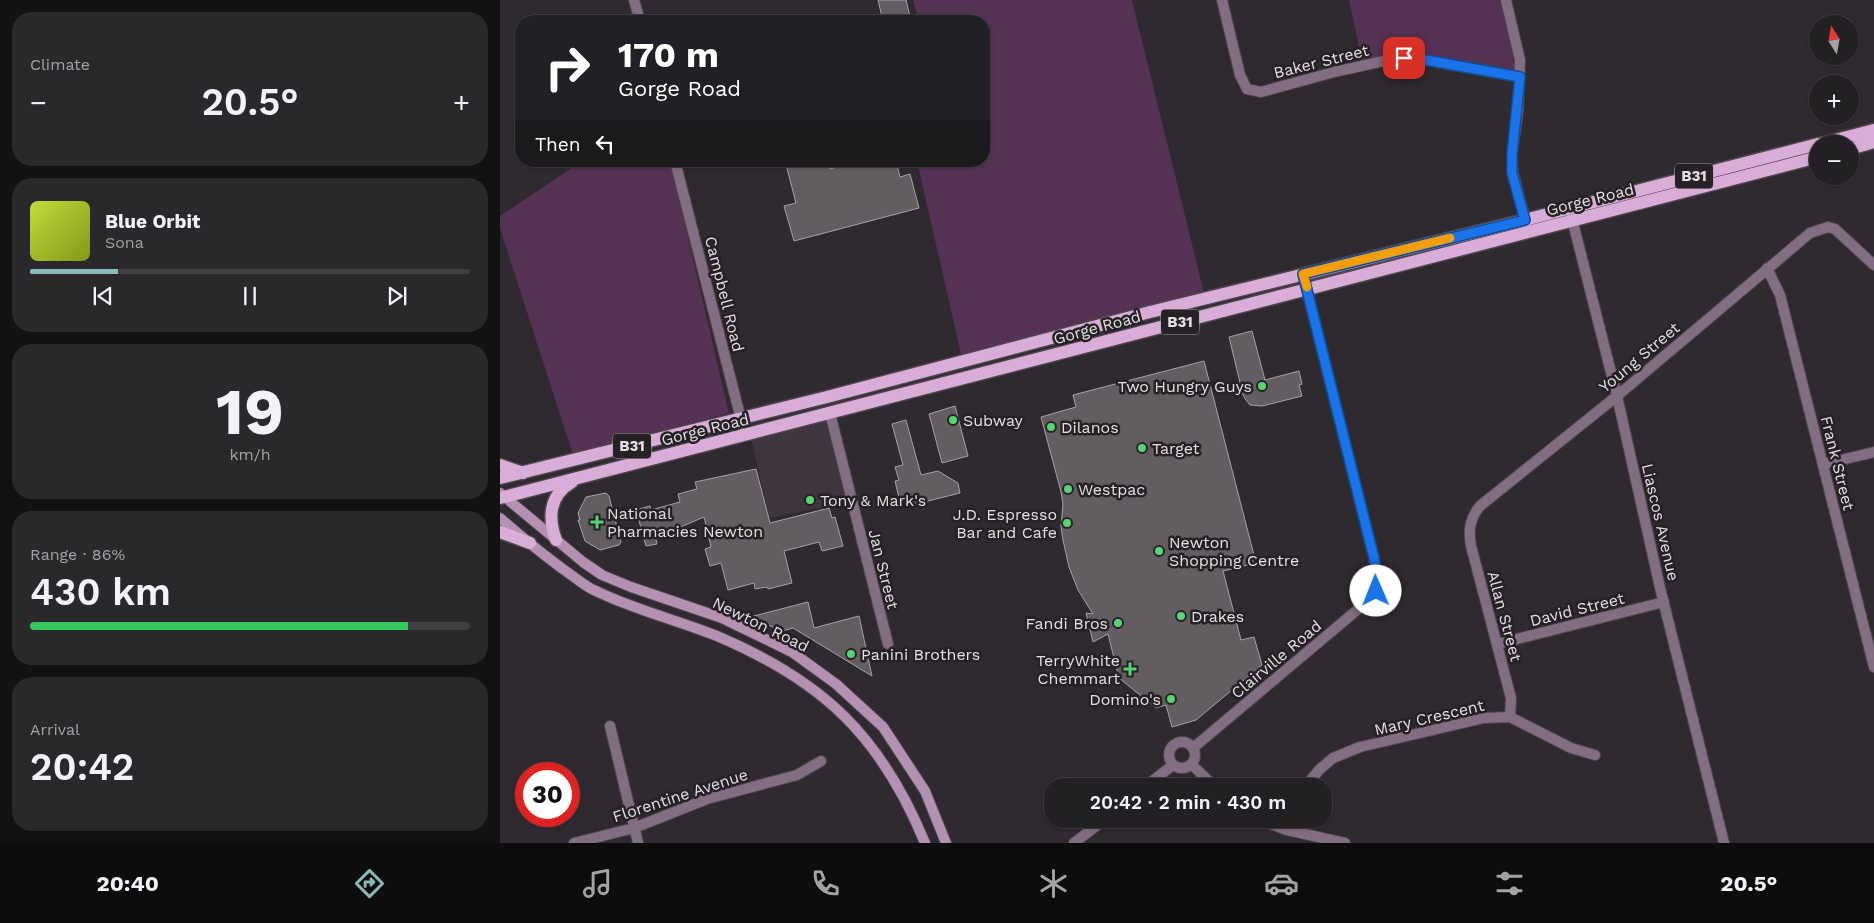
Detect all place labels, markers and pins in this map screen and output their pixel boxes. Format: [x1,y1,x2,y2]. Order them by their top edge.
pin [1383,37,1425,79]
place label: Two Hungry Guys [1118,377,1252,396]
marker: Two Hungry Guys [1256,380,1268,392]
place label: Subway [963,411,1024,430]
marker: Subway [947,414,959,426]
place label: Dilanos [1061,418,1119,437]
marker: Dilanos [1045,421,1057,433]
place label: Target [1152,439,1200,458]
marker: Target [1136,442,1148,454]
place label: Westpac [1078,480,1145,499]
marker: Westpac [1062,483,1074,495]
place label: Tony & Mark's [820,491,926,510]
marker: Tony & Mark's [804,494,816,506]
place label: National Pharmacies Newton [607,504,763,541]
place label: J.D. Espresso Bar and Cafe [953,505,1057,542]
marker: National Pharmacies Newton [591,516,603,528]
marker: J.D. Espresso Bar and Cafe [1061,517,1073,529]
place label: Newton Shopping Centre [1169,533,1299,570]
marker: Newton Shopping Centre [1153,545,1165,557]
place label: Drakes [1191,607,1244,626]
marker: Drakes [1175,610,1187,622]
place label: Fandi Bros [1026,614,1108,633]
marker: Fandi Bros [1112,617,1124,629]
place label: Panini Brothers [861,645,980,664]
marker: Panini Brothers [845,648,857,660]
place label: TerryWhite Chemmart [1036,651,1120,688]
marker: TerryWhite Chemmart [1124,663,1136,675]
place label: Domino's [1089,690,1161,709]
marker: Domino's [1165,693,1177,705]

